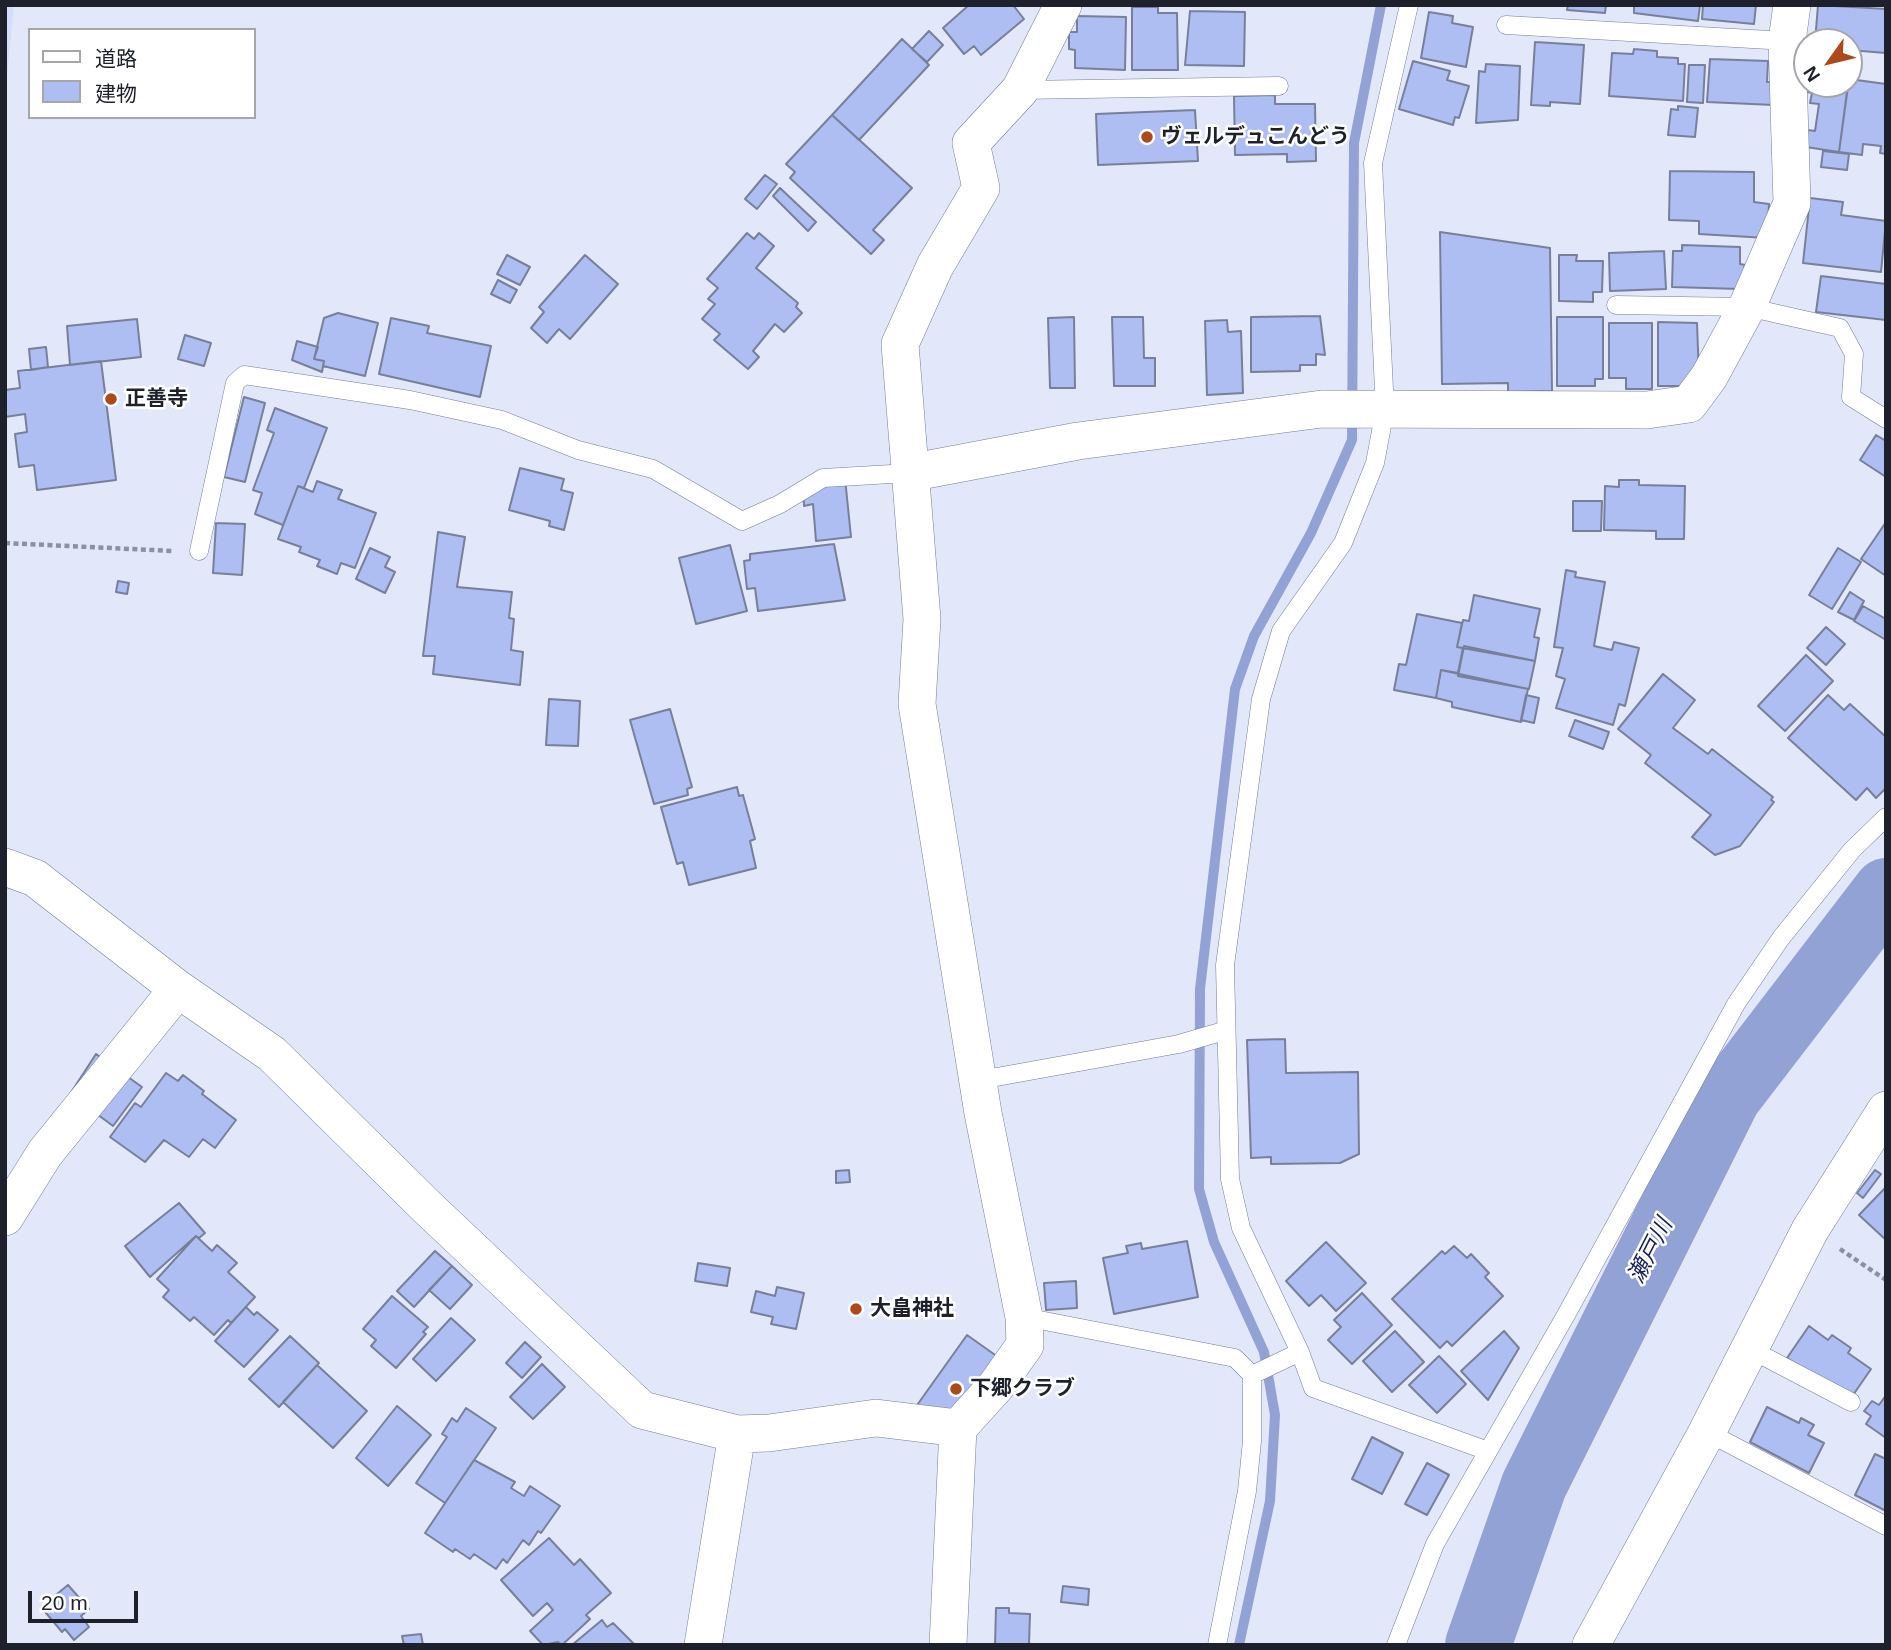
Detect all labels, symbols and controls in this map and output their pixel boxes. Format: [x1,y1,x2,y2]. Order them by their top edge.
legend [28,28,256,119]
north arrow [1793,28,1863,98]
text: 道路 [95,47,137,70]
text: N [1799,62,1824,85]
text: 建物 [95,82,137,105]
place label: ヴェルデュこんどう [1161,124,1350,150]
marker: ヴェルデュこんどう [1139,129,1155,145]
place label: 正善寺 [125,386,188,412]
marker: 正善寺 [103,391,119,407]
water label: 瀬戸川 [1623,1214,1679,1288]
place label: 大畠神社 [870,1296,954,1322]
marker: 大畠神社 [848,1301,864,1317]
place label: 下郷クラブ [970,1376,1075,1402]
marker: 下郷クラブ [948,1381,964,1397]
scale bar [32,1576,142,1620]
text: 20 m [41,1591,88,1614]

